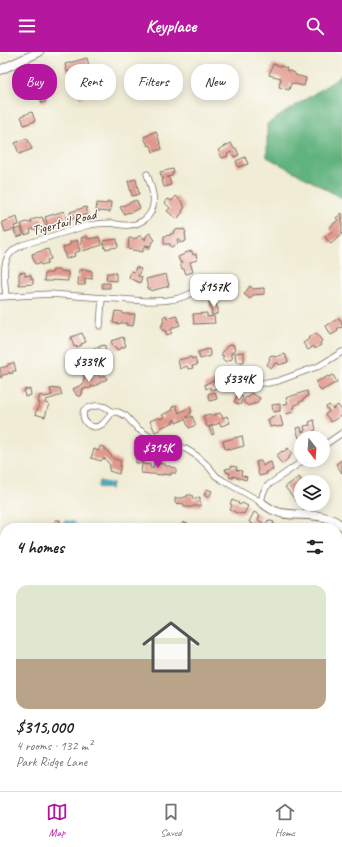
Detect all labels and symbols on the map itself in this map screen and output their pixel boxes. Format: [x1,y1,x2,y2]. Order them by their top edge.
street label: Tigertail Road [30,205,101,239]
pin: $157K [186,274,242,308]
pin: $339K [61,349,117,383]
pin: $334K [211,366,267,400]
north arrow [294,431,330,467]
pin: $315K [130,435,186,469]

